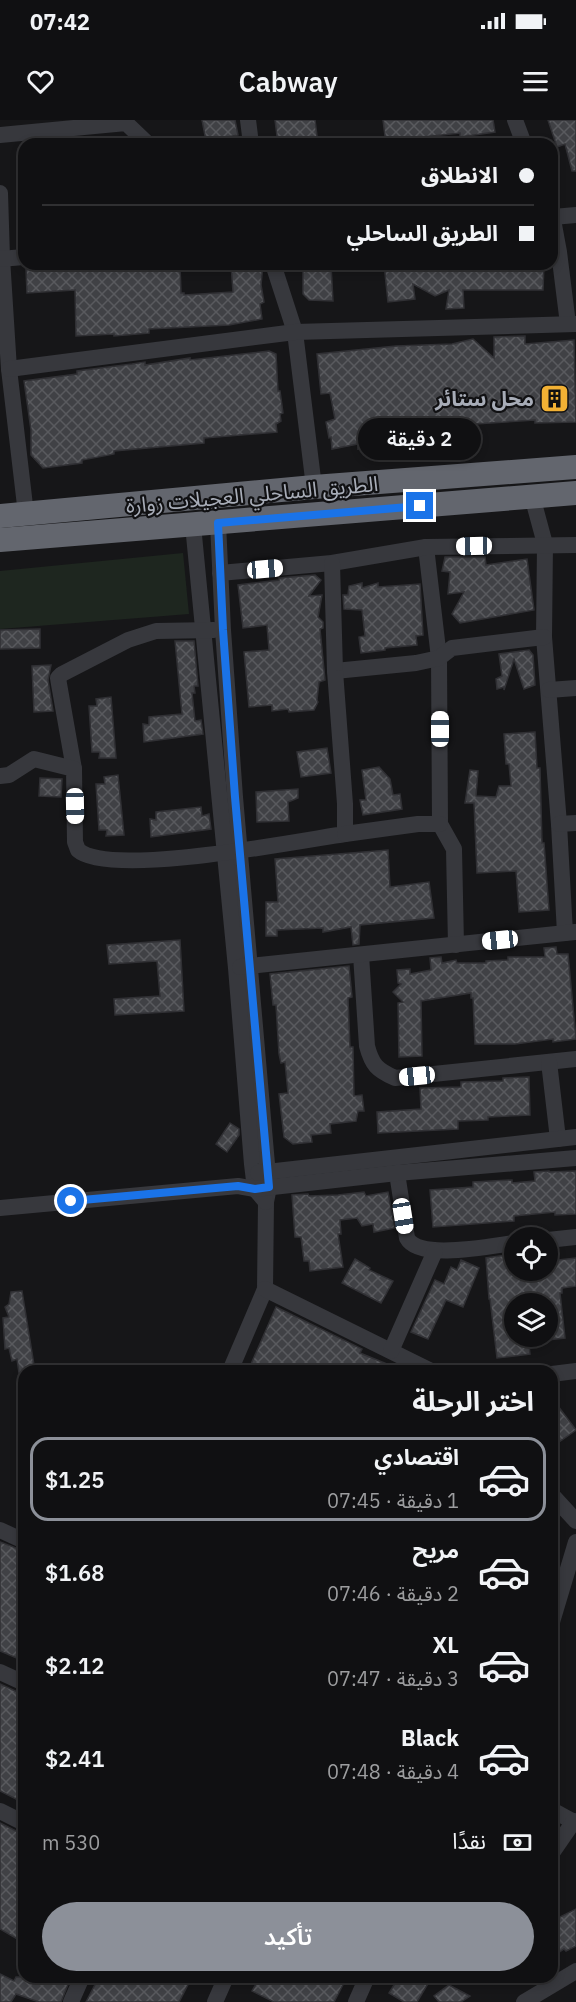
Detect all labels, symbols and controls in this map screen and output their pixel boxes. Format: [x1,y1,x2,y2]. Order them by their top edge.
text: 07:42 [30,7,90,36]
text: Cabway [238,64,338,99]
icon: heart [24,65,57,98]
icon: menu [519,65,552,98]
text: الانطلاق [421,160,498,189]
text: الطريق الساحلي [347,218,498,247]
building icon: محل ستائر [539,382,571,414]
place label: محل ستائر [434,384,534,412]
callout: 2 دقيقة [358,419,482,461]
text: 2 دقيقة [387,425,452,452]
street label: الطريق الساحلي العجيلات زوارة [125,469,380,522]
route end [406,492,433,519]
car [456,537,492,555]
car [246,558,284,580]
car [431,711,449,747]
car [66,788,84,824]
car [481,929,519,951]
car [398,1065,436,1087]
route start [57,1187,84,1214]
car [391,1197,415,1235]
map controls [504,1227,558,1347]
button: locate [504,1227,558,1281]
button: layers [504,1293,558,1347]
text: اختر الرحلة [412,1383,534,1418]
text: اقتصادي [374,1442,459,1471]
icon: car [477,1452,531,1506]
text: $1.25 [45,1465,104,1494]
text: 1 دقيقة · 07:45 [327,1487,459,1514]
text: مريح [413,1535,459,1564]
icon: car [477,1545,531,1599]
text: $1.68 [45,1558,104,1587]
text: 2 دقيقة · 07:46 [327,1580,459,1607]
text: XL [433,1630,459,1659]
icon: car [477,1638,531,1692]
text: $2.12 [45,1651,104,1680]
text: 3 دقيقة · 07:47 [327,1665,459,1692]
text: Black [401,1723,459,1752]
icon: car [477,1731,531,1785]
text: $2.41 [45,1744,104,1773]
text: 4 دقيقة · 07:48 [327,1758,459,1785]
text: نقدًا [452,1826,486,1855]
icon: cash [501,1826,534,1859]
text: 530 m [42,1829,100,1856]
button: تأكيد [42,1902,534,1971]

